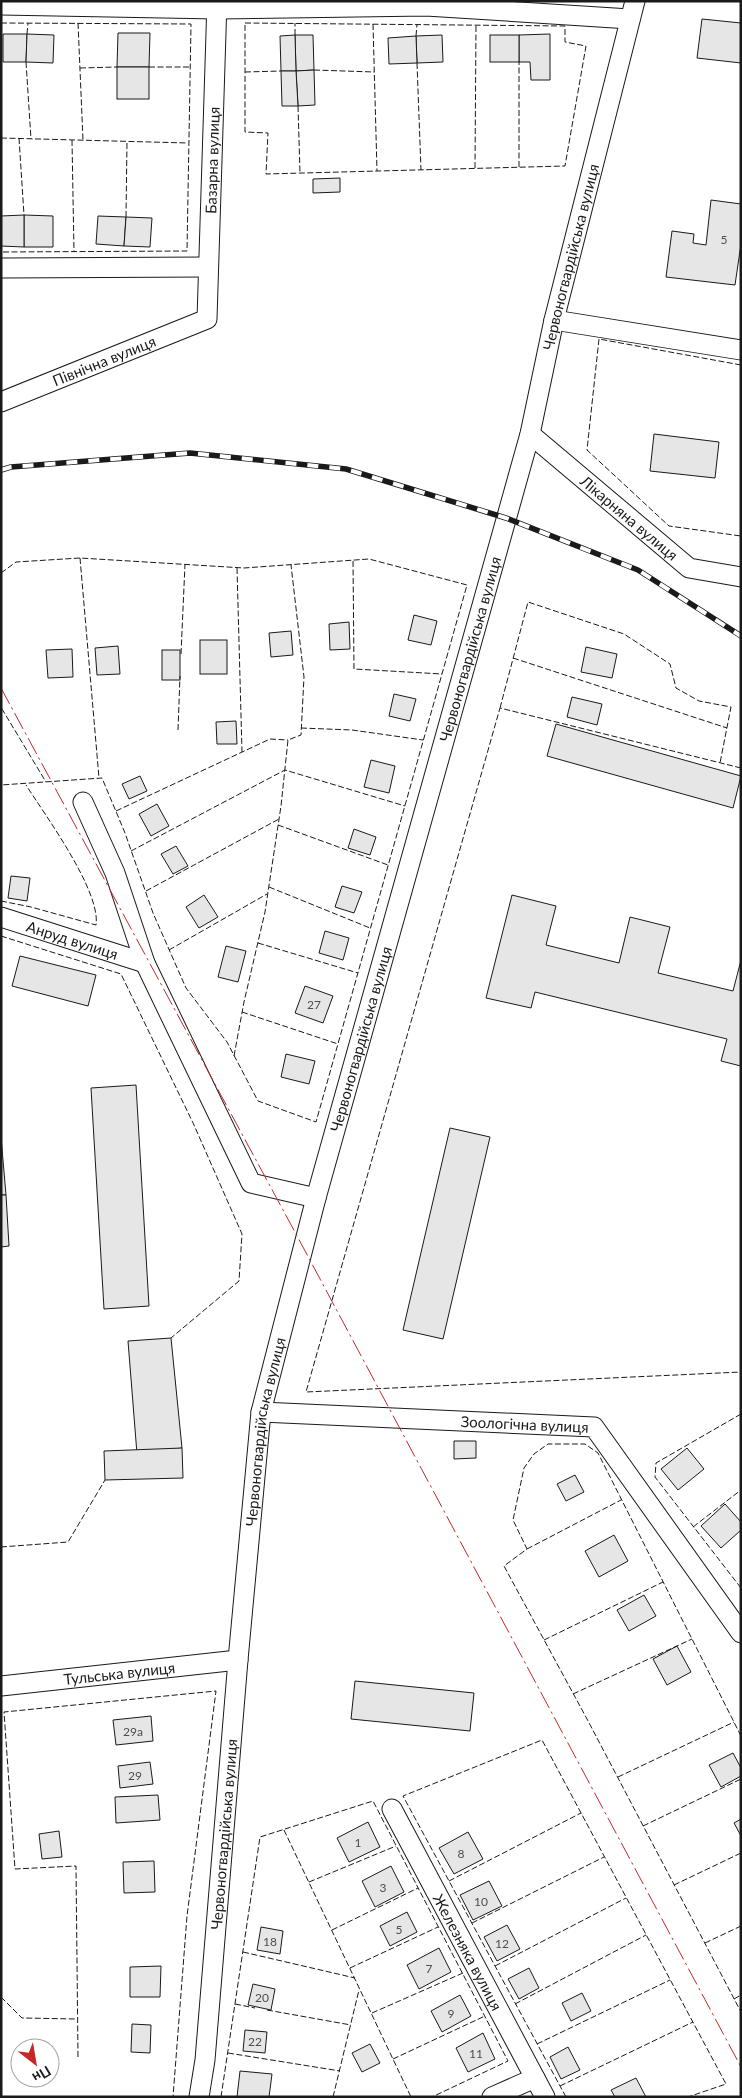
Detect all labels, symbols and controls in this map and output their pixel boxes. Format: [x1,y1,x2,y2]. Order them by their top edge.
street label: Базарна вулиця [201,106,223,214]
street label: Червоногвардійська вулиця [539,162,602,352]
house number: 5 [721,232,728,247]
street label: Північна вулиця [50,332,158,389]
street label: Лікарняна вулиця [576,471,682,564]
street label: Червоногвардійська вулиця [435,554,504,744]
street label: Анруд вулиця [24,917,120,963]
street label: Червоногвардійська вулиця [326,944,395,1134]
house number: 27 [307,997,321,1012]
street label: Червоногвардійська вулиця [241,1335,289,1527]
street label: Зоологічна вулиця [460,1412,589,1436]
street label: Тульська вулиця [63,1658,176,1688]
house number: 29а [123,1724,143,1739]
street label: Червоногвардійська вулиця [207,1738,240,1930]
house number: 29 [128,1768,142,1783]
house number: 1 [355,1835,362,1850]
house number: 8 [458,1846,465,1861]
house number: 3 [380,1880,387,1895]
street label: Железняка вулиця [430,1891,506,2013]
house number: 10 [474,1894,488,1909]
house number: 5 [396,1922,403,1937]
house number: 18 [263,1934,277,1949]
house number: 12 [495,1936,509,1951]
house number: 7 [426,1961,433,1976]
house number: 20 [255,1990,269,2005]
house number: 9 [448,2006,455,2021]
house number: 22 [248,2034,262,2049]
north arrow [10,2038,60,2088]
house number: 11 [469,2046,483,2061]
text: Пн [30,2063,54,2087]

